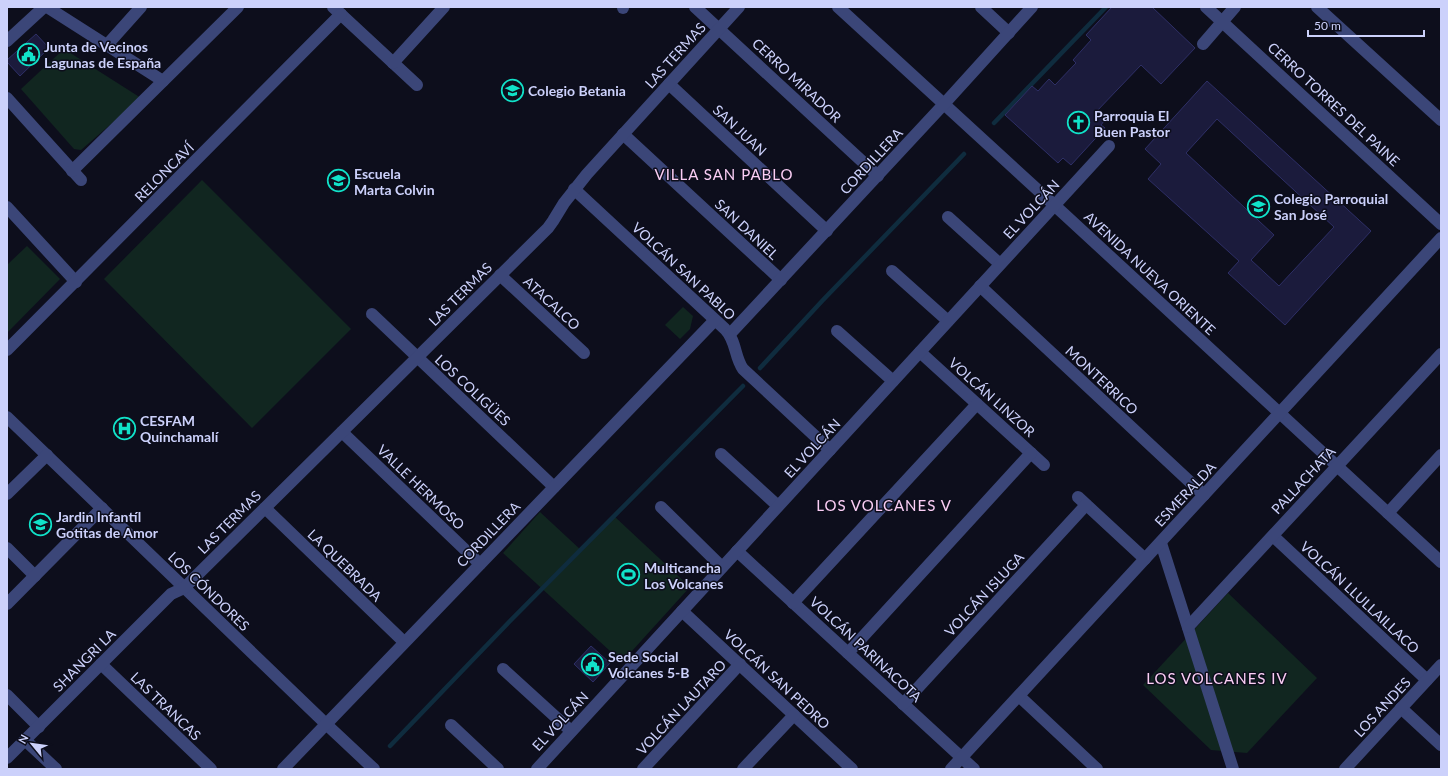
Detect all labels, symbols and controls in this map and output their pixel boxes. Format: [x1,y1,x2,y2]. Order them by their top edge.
scale bar [1308,12,1424,38]
text: 50 m [1314,18,1341,33]
street label: LAS TERMAS [641,19,709,91]
street label: CERRO MIRADOR [749,34,845,126]
place label: Junta de Vecinos Lagunas de España [44,38,161,71]
street label: CERRO TORRES DEL PAINE [1265,38,1403,170]
public building icon: Junta de Vecinos Lagunas de España [15,41,41,67]
school or university icon: Colegio Betania [499,77,525,103]
place label: Colegio Betania [528,82,626,99]
street label: SAN JUAN [710,101,770,159]
place label: Parroquia El Buen Pastor [1094,107,1171,140]
church icon: Parroquia El Buen Pastor [1066,110,1092,136]
street label: CORDILLERA [836,124,906,198]
street label: RELONCAVÍ [131,138,198,205]
place label: Escuela Marta Colvin [354,165,435,198]
district label: VILLA SAN PABLO [655,165,793,183]
school or university icon: Escuela Marta Colvin [325,168,351,194]
street label: EL VOLCÁN [999,176,1063,242]
place label: Colegio Parroquial San José [1274,190,1388,223]
school or university icon: Colegio Parroquial San José [1246,193,1272,219]
street label: SAN DANIEL [712,195,782,263]
street label: AVENIDA NUEVA ORIENTE [1081,208,1219,338]
street label: VOLCÁN SAN PABLO [629,219,739,323]
street label: LAS TERMAS [425,259,495,329]
street label: ATACALCO [520,273,584,333]
street label: MONTERRICO [1062,342,1142,418]
street label: LOS COLIGÜES [432,351,514,429]
street label: VOLCÁN LINZOR [945,354,1039,440]
place label: CESFAM Quinchamalí [140,412,220,445]
hospital icon: CESFAM Quinchamalí [111,415,137,441]
street label: EL VOLCÁN [780,415,844,481]
street label: VALLE HERMOSO [374,441,468,533]
street label: PALLACHATA [1267,442,1339,517]
street label: ESMERALDA [1151,458,1220,530]
street label: LAS TERMAS [194,487,264,557]
district label: LOS VOLCANES V [816,496,952,514]
street label: CORDILLERA [453,497,524,570]
place label: Jardin Infantíl Gotitas de Amor [56,508,159,541]
school or university icon: Jardin Infantíl Gotitas de Amor [27,511,53,537]
street label: LA QUEBRADA [304,525,386,605]
street label: VOLCÁN LLULLAILLACO [1297,537,1423,657]
street label: LOS CÓNDORES [165,548,253,634]
street label: VOLCÁN ISLUGA [941,548,1028,639]
place label: Multicancha Los Volcanes [644,559,724,592]
sports icon: Multicancha Los Volcanes [616,562,642,588]
street label: VOLCÁN PARINACOTA [807,593,926,706]
street label: SHANGRI LA [49,625,119,695]
street label: VOLCÁN SAN PEDRO [721,626,833,732]
place label: Sede Social Volcanes 5-B [607,648,689,681]
public building icon: Sede Social Volcanes 5-B [579,651,605,677]
street label: VOLCÁN LAUTARO [633,656,729,758]
street label: LAS TRANCAS [127,668,205,744]
district label: LOS VOLCANES IV [1146,669,1288,687]
street label: LOS ANDES [1350,674,1414,740]
street label: EL VOLCÁN [528,688,592,754]
north arrow [12,724,52,764]
text: N [15,732,31,746]

